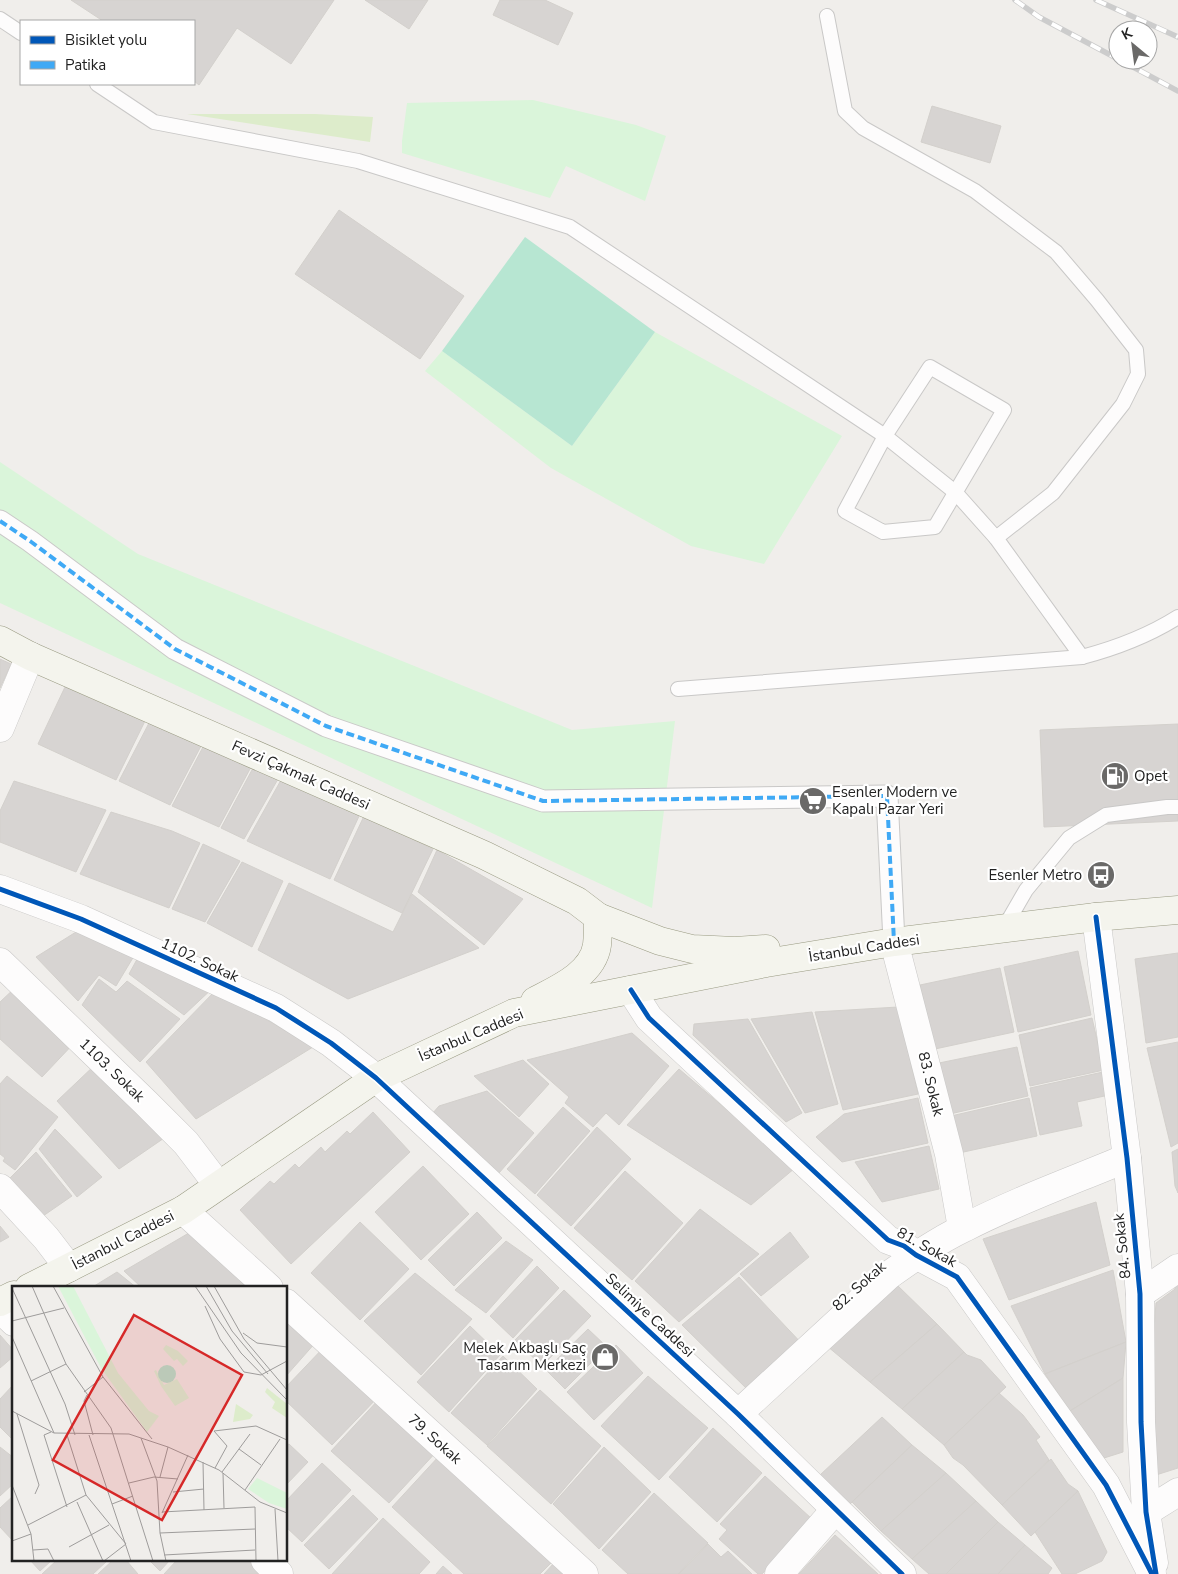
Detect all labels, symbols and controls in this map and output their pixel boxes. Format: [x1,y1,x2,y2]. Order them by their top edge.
legend [20,20,195,85]
north arrow [1108,20,1158,70]
text: K [1118,23,1136,45]
text: Bisiklet yolu [65,30,147,50]
text: Patika [65,55,106,75]
street label: Fevzi Çakmak Caddesi [229,736,373,814]
fuel station icon: Opet [1100,761,1130,791]
place label: Opet [1134,766,1168,786]
place label: Esenler Modern ve Kapalı Pazar Yeri [832,782,957,819]
supermarket icon: Esenler Modern ve Kapalı Pazar Yeri [798,786,828,816]
bus stop icon: Esenler Metro [1086,860,1116,890]
place label: Esenler Metro [988,865,1082,885]
street label: İstanbul Caddesi [807,929,921,967]
street label: 1102. Sokak [158,933,243,987]
street label: İstanbul Caddesi [415,1004,527,1066]
street label: 1103. Sokak [75,1034,149,1107]
street label: 83. Sokak [913,1050,949,1119]
street label: İstanbul Caddesi [69,1206,177,1274]
street label: 84. Sokak [1109,1212,1135,1280]
street label: 81. Sokak [893,1222,961,1272]
street label: 82. Sokak [828,1256,890,1315]
street label: Selimiye Caddesi [601,1269,699,1361]
inset map [12,1286,288,1562]
place label: Melek Akbaşlı Saç Tasarım Merkezi [463,1338,586,1375]
shop icon: Melek Akbaşlı Saç Tasarım Merkezi [590,1342,620,1372]
street label: 79. Sokak [404,1410,466,1469]

